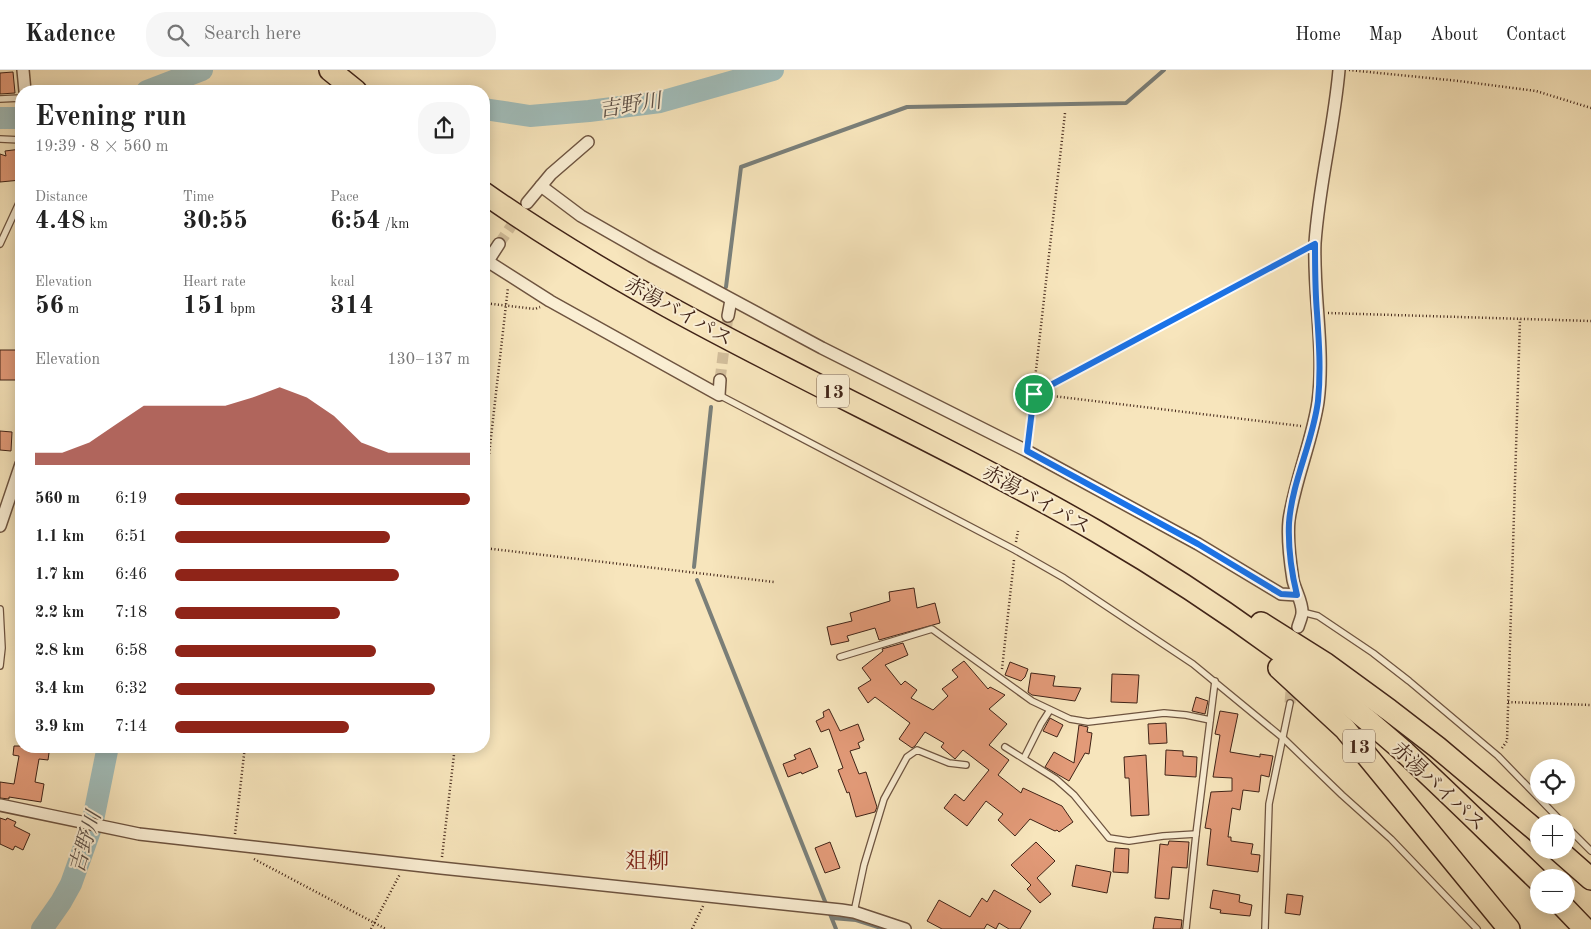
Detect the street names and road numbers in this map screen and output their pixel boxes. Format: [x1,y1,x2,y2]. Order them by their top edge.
street label: 赤湯バイパス [621,273,736,350]
road number: 13 [817,374,849,408]
street label: 赤湯バイパス [979,461,1094,538]
road number: 13 [1343,729,1375,762]
street label: 赤湯バイパス [1387,738,1490,836]

